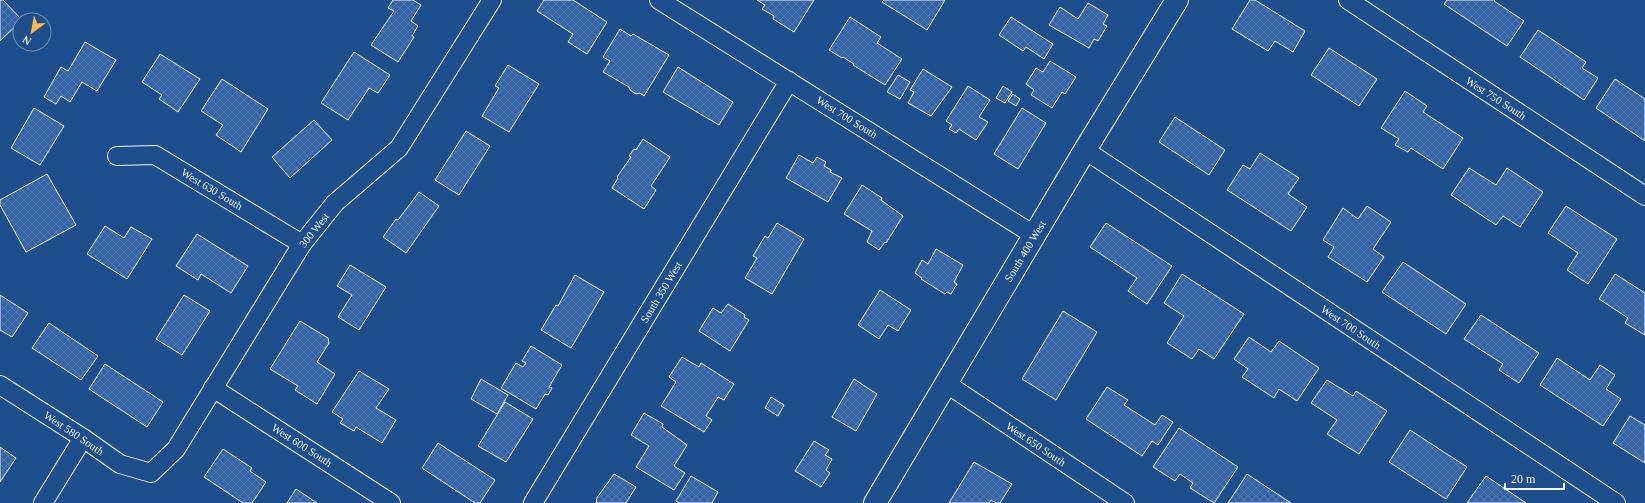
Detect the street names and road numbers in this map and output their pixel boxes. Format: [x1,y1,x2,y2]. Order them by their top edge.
street label: West 750 South [1464,74,1529,122]
street label: West 700 South [814,94,880,141]
street label: West 630 South [179,166,245,212]
street label: 300 West [297,210,331,250]
street label: South 400 West [1002,218,1048,284]
street label: South 350 West [638,259,684,325]
street label: West 700 South [1319,303,1384,352]
street label: West 580 South [42,409,107,458]
street label: West 650 South [1004,420,1069,469]
street label: West 600 South [270,421,335,469]

